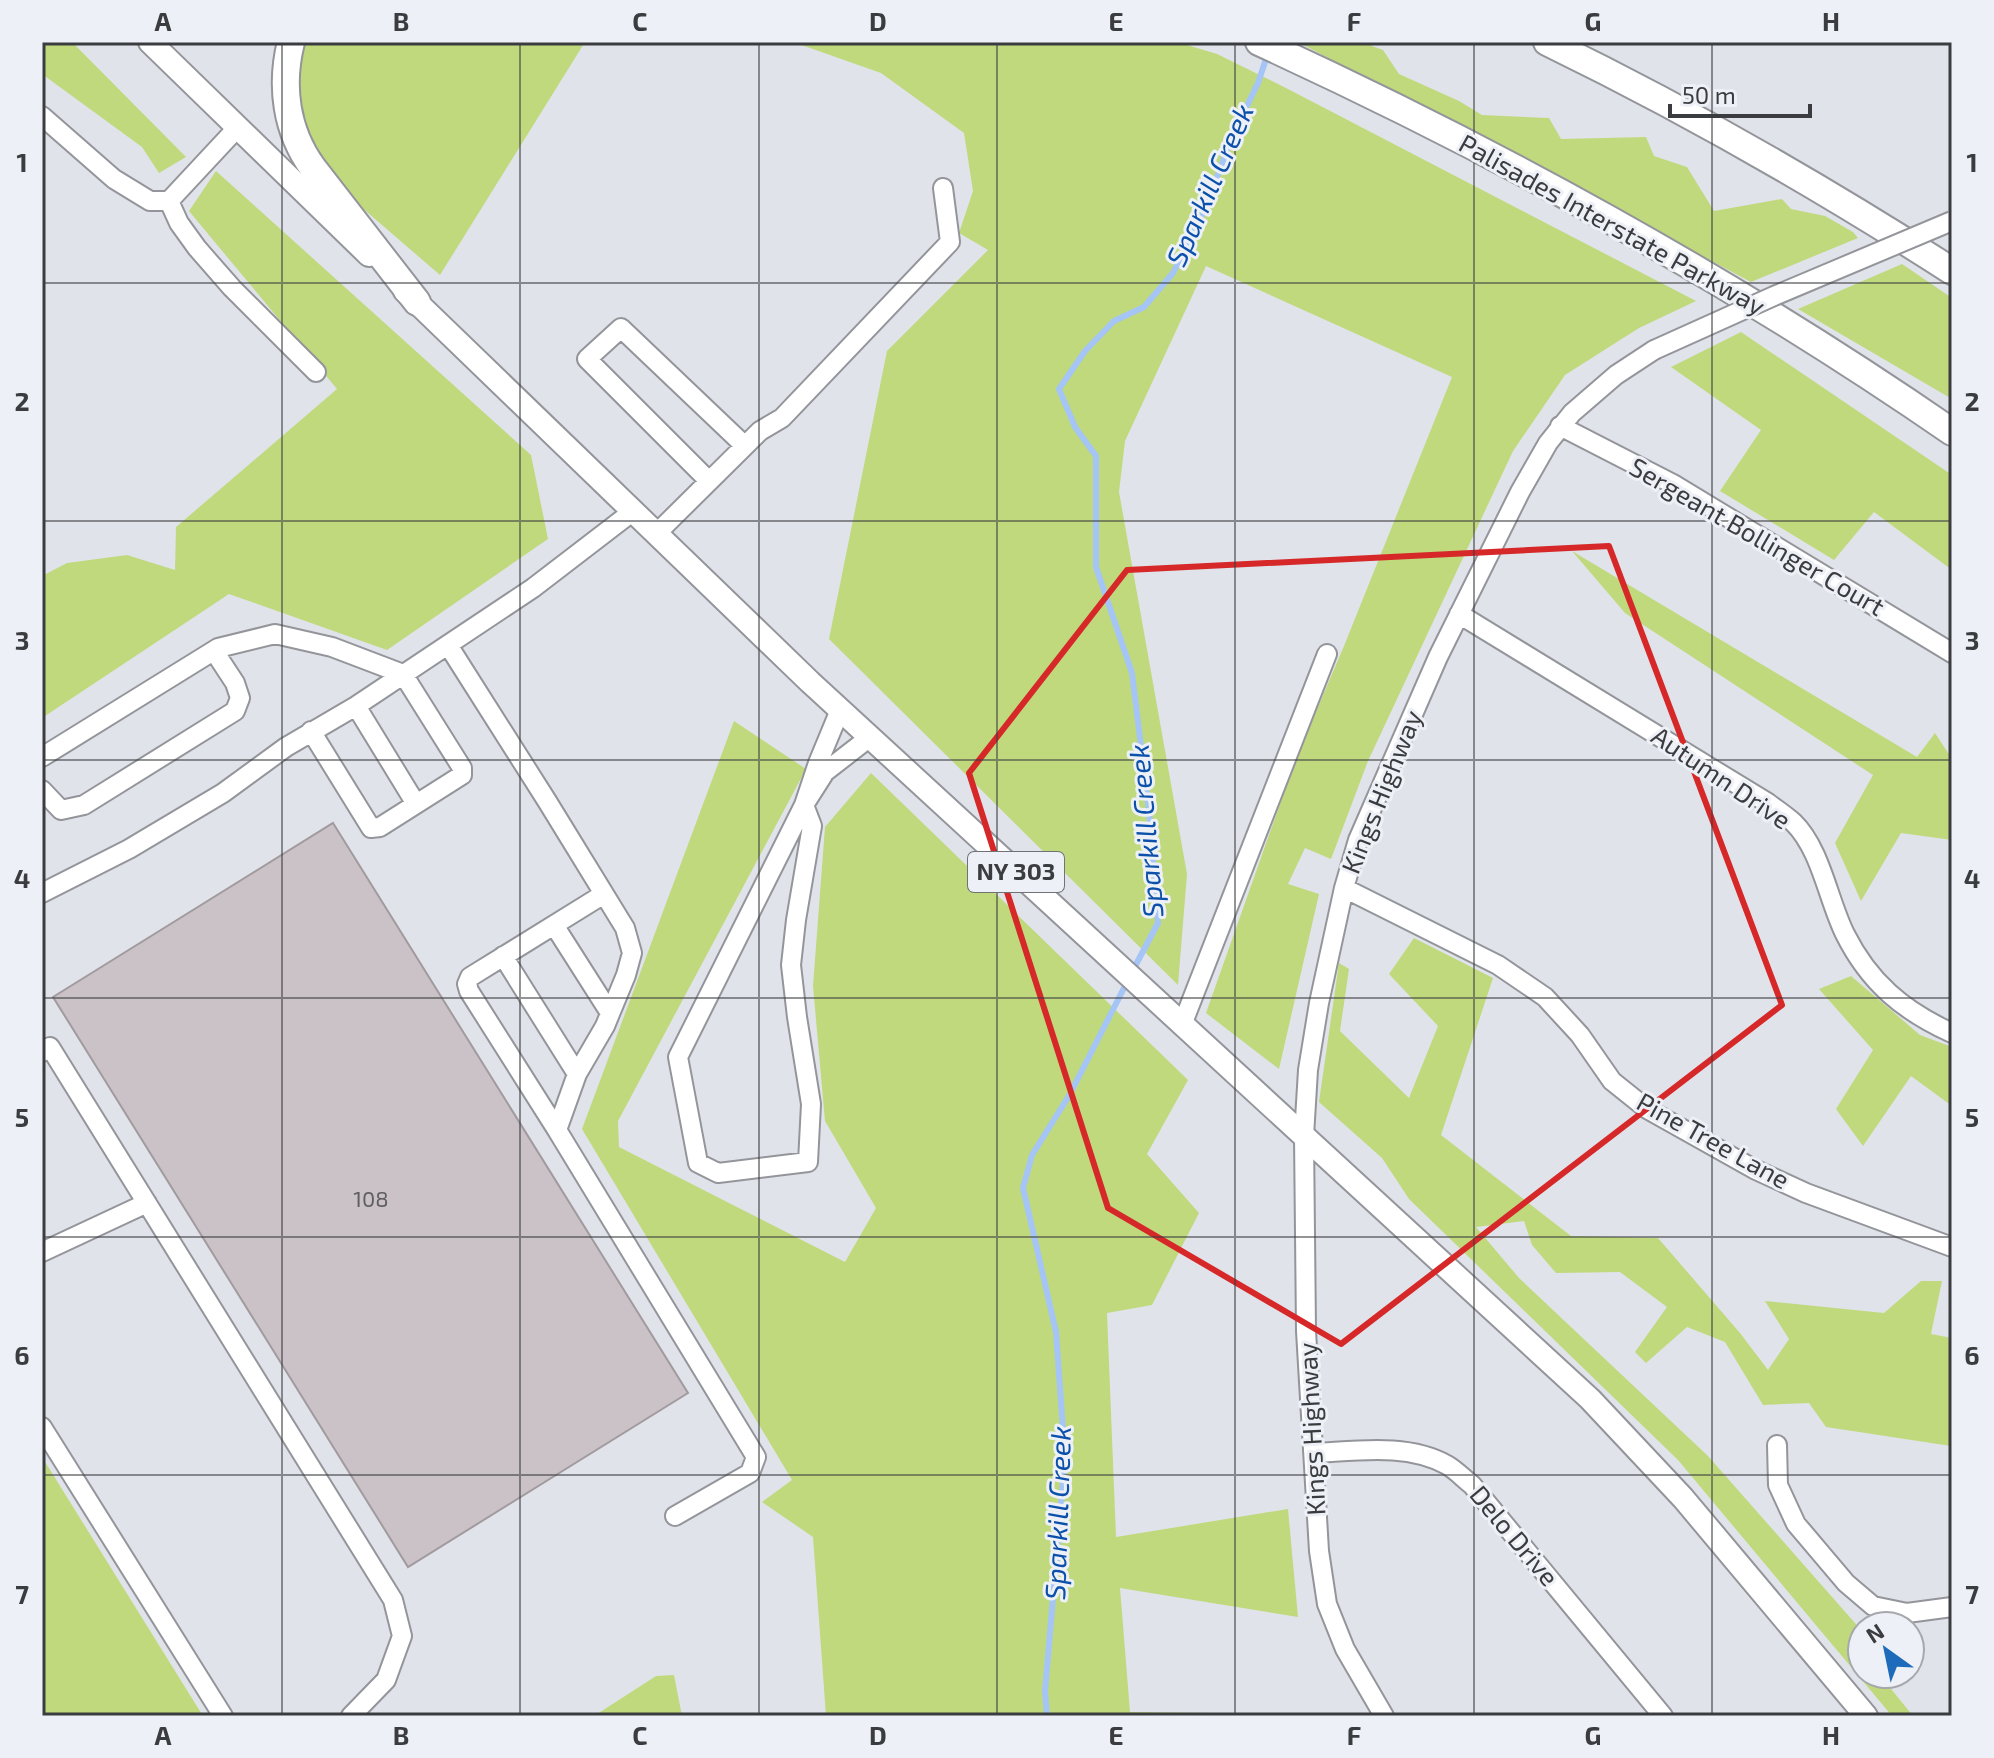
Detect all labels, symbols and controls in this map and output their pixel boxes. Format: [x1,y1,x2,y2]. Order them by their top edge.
text: A [155,5,172,36]
text: B [393,5,409,36]
text: C [632,5,648,36]
text: D [869,5,887,36]
text: E [1108,5,1124,36]
text: F [1347,5,1361,36]
text: G [1585,5,1601,36]
text: H [1822,5,1840,36]
scale bar [1670,68,1810,118]
text: 50 m [1682,80,1736,109]
water label: Sparkill Creek [1158,98,1260,271]
street label: Palisades Interstate Parkway [1454,127,1771,321]
text: 1 [16,146,28,177]
text: 1 [1966,146,1978,177]
text: 2 [14,385,30,416]
text: 2 [1964,385,1980,416]
street label: Sergeant Bollinger Court [1625,450,1891,621]
text: 3 [15,624,29,655]
text: 3 [1965,624,1979,655]
street label: Kings Highway [1334,705,1428,878]
street label: Autumn Drive [1646,719,1797,835]
water label: Sparkill Creek [1120,743,1170,919]
road number: NY 303 [968,852,1064,892]
text: 4 [14,862,30,893]
text: 4 [1964,862,1980,893]
street label: Pine Tree Lane [1632,1085,1795,1194]
text: 5 [15,1101,29,1132]
text: 5 [1965,1101,1979,1132]
house number: 108 [353,1185,389,1211]
text: 6 [14,1339,30,1370]
text: 6 [1964,1339,1980,1370]
street label: Kings Highway [1290,1342,1331,1516]
water label: Sparkill Creek [1037,1426,1077,1600]
street label: Delo Drive [1464,1479,1566,1591]
text: 7 [15,1578,29,1609]
text: 7 [1965,1578,1979,1609]
north arrow [1846,1610,1926,1690]
text: N [1861,1617,1888,1648]
text: A [155,1719,172,1750]
text: B [393,1719,409,1750]
text: C [632,1719,648,1750]
text: D [869,1719,887,1750]
text: E [1108,1719,1124,1750]
text: F [1347,1719,1361,1750]
text: G [1585,1719,1601,1750]
text: H [1822,1719,1840,1750]

